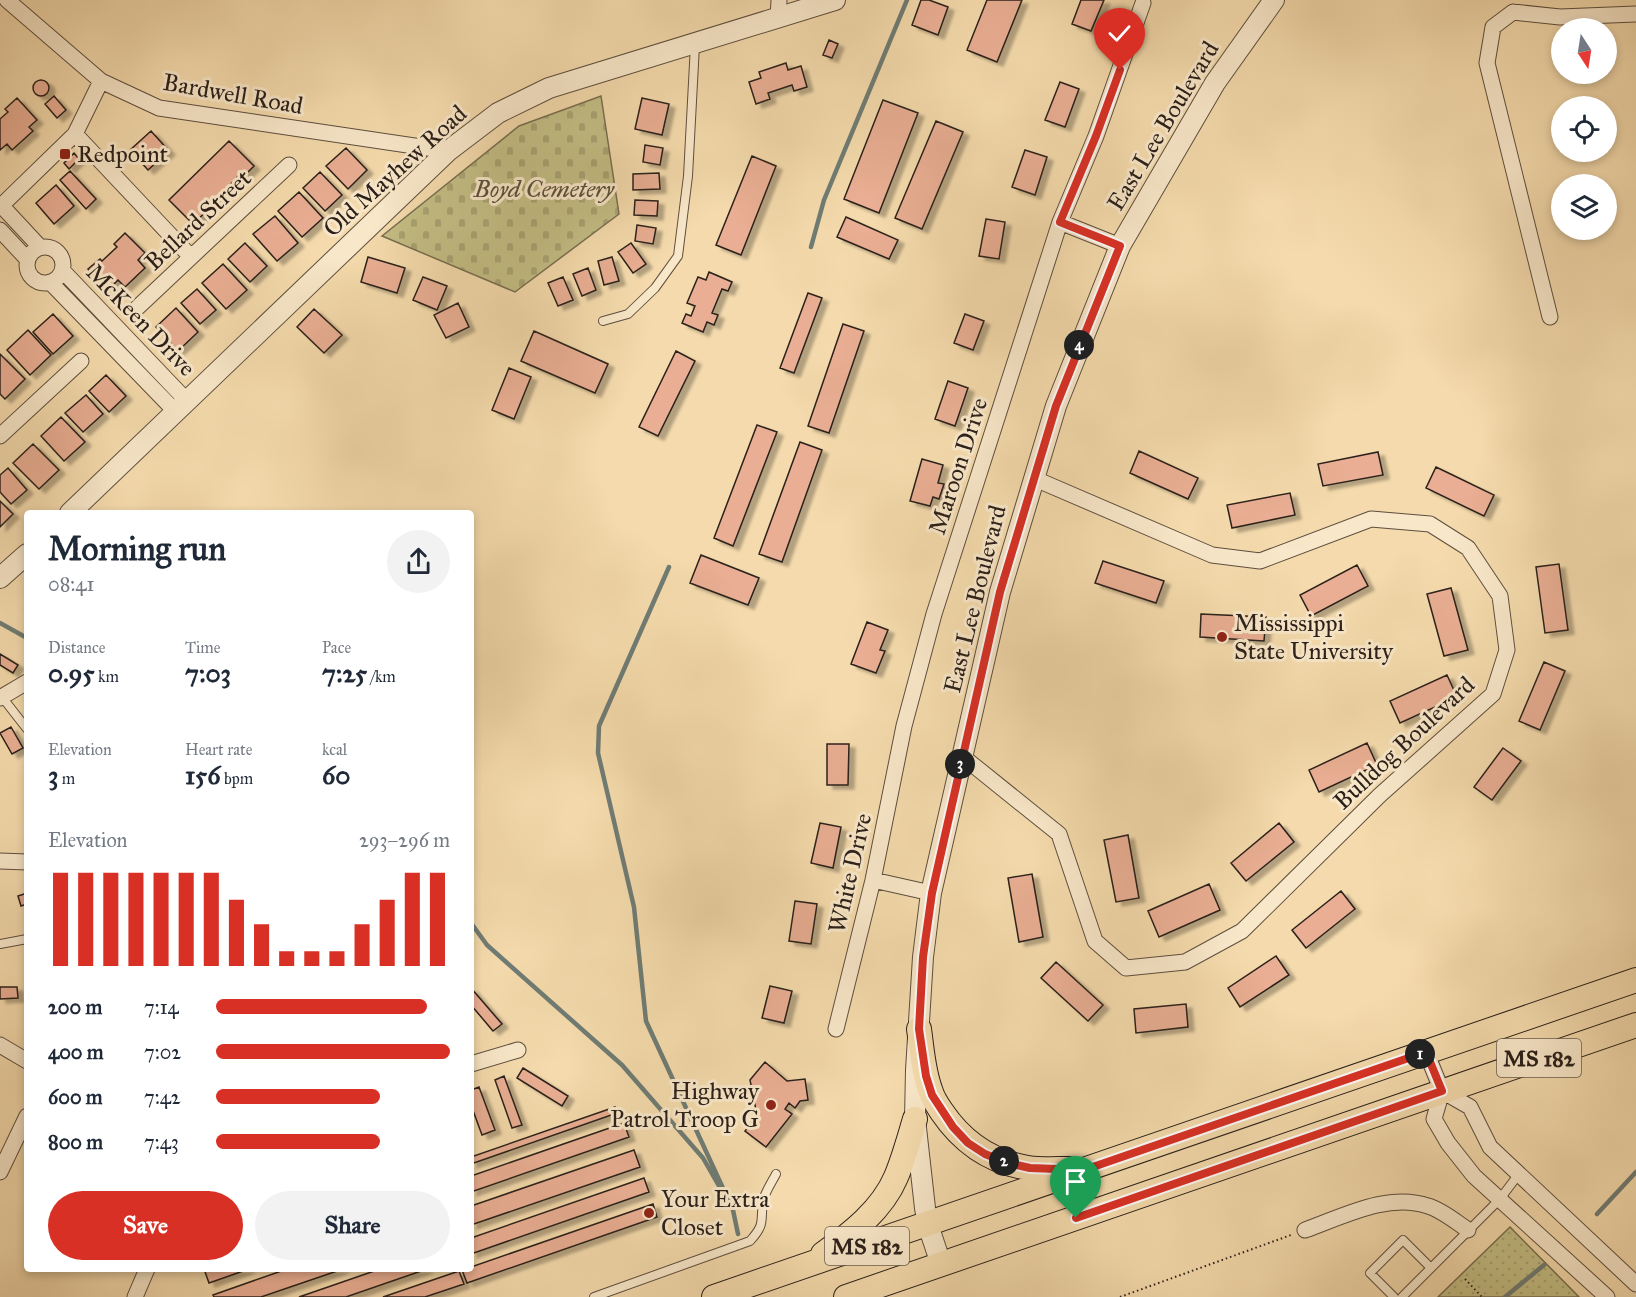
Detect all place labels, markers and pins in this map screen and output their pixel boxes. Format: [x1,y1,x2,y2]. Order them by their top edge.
pin [1094,8,1145,70]
place label: Redpoint [77,139,169,169]
marker: Redpoint [58,147,72,161]
pin: 4 [1064,330,1094,360]
place label: Mississippi State University [1234,608,1394,666]
marker: Mississippi State University [1215,630,1229,644]
pin: 3 [945,749,975,779]
pin: 1 [1405,1039,1435,1069]
place label: Highway Patrol Troop G [610,1076,760,1134]
marker: Highway Patrol Troop G [764,1098,778,1112]
pin: 2 [989,1146,1019,1176]
pin [1050,1156,1101,1218]
place label: Your Extra Closet [661,1184,770,1242]
marker: Your Extra Closet [642,1206,656,1220]

